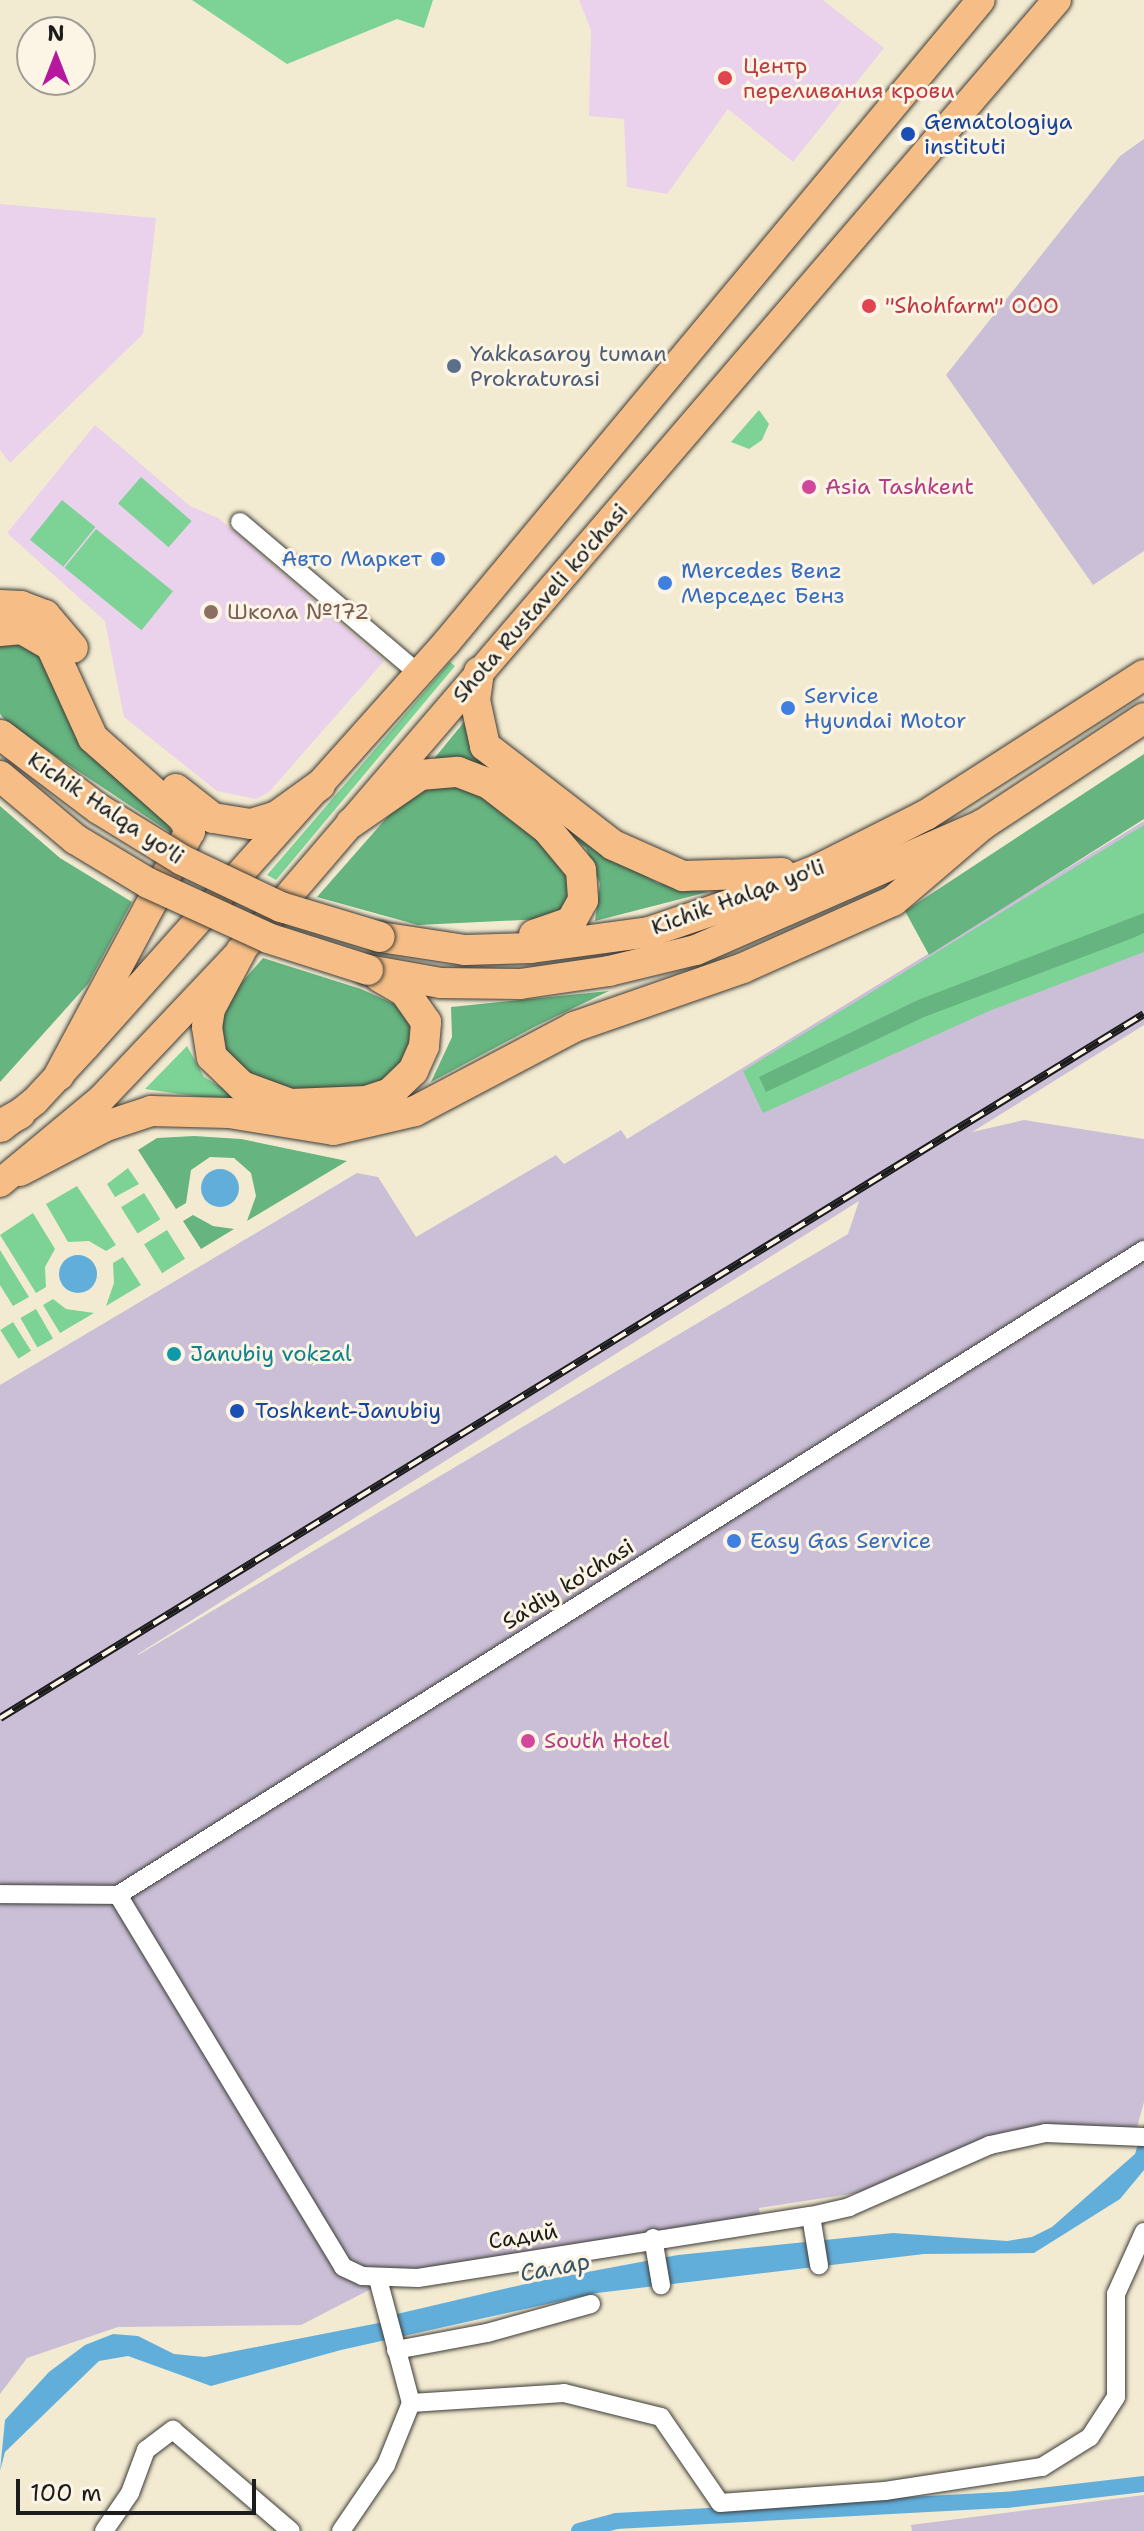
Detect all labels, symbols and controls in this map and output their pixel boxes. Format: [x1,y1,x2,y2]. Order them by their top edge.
north arrow [16,16,96,96]
text: N [47,19,65,48]
place label: Центр переливания крови [743,52,955,104]
marker: Центр переливания крови [714,67,736,89]
place label: Gematologiya instituti [924,108,1072,160]
marker: Gematologiya instituti [899,125,917,143]
place label: "Shohfarm" OOO [885,293,1059,319]
marker: "Shohfarm" OOO [860,297,878,315]
place label: Yakkasaroy tuman Prokraturasi [470,340,667,392]
marker: Yakkasaroy tuman Prokraturasi [445,357,463,375]
place label: Asia Tashkent [825,474,974,500]
marker: Asia Tashkent [800,478,818,496]
street label: Shota Rustaveli ko'chasi [447,498,633,708]
place label: Авто Маркет [281,546,422,572]
marker: Авто Маркет [429,550,447,568]
place label: Mercedes Benz Мерседес Бенз [681,557,845,608]
marker: Mercedes Benz Мерседес Бенз [656,574,674,592]
place label: Школа №172 [227,599,369,625]
marker: Школа №172 [202,603,220,621]
place label: Service Hyundai Motor [804,682,966,734]
marker: Service Hyundai Motor [779,699,797,717]
street label: Kichik Halqa yo'li [23,746,189,870]
street label: Kichik Halqa yo'li [648,853,828,941]
place label: Janubiy vokzal [190,1341,352,1367]
marker: Janubiy vokzal [165,1345,183,1363]
place label: Toshkent-Janubiy [255,1398,441,1424]
marker: Toshkent-Janubiy [226,1400,248,1422]
place label: Easy Gas Service [750,1528,931,1554]
marker: Easy Gas Service [725,1532,743,1550]
street label: Sa'diy ko'chasi [497,1533,639,1635]
place label: South Hotel [544,1728,669,1754]
marker: South Hotel [519,1732,537,1750]
street label: Садий [487,2218,559,2254]
water label: Салар [517,2247,593,2289]
scale bar [20,2463,260,2513]
text: 100 m [30,2477,102,2509]

